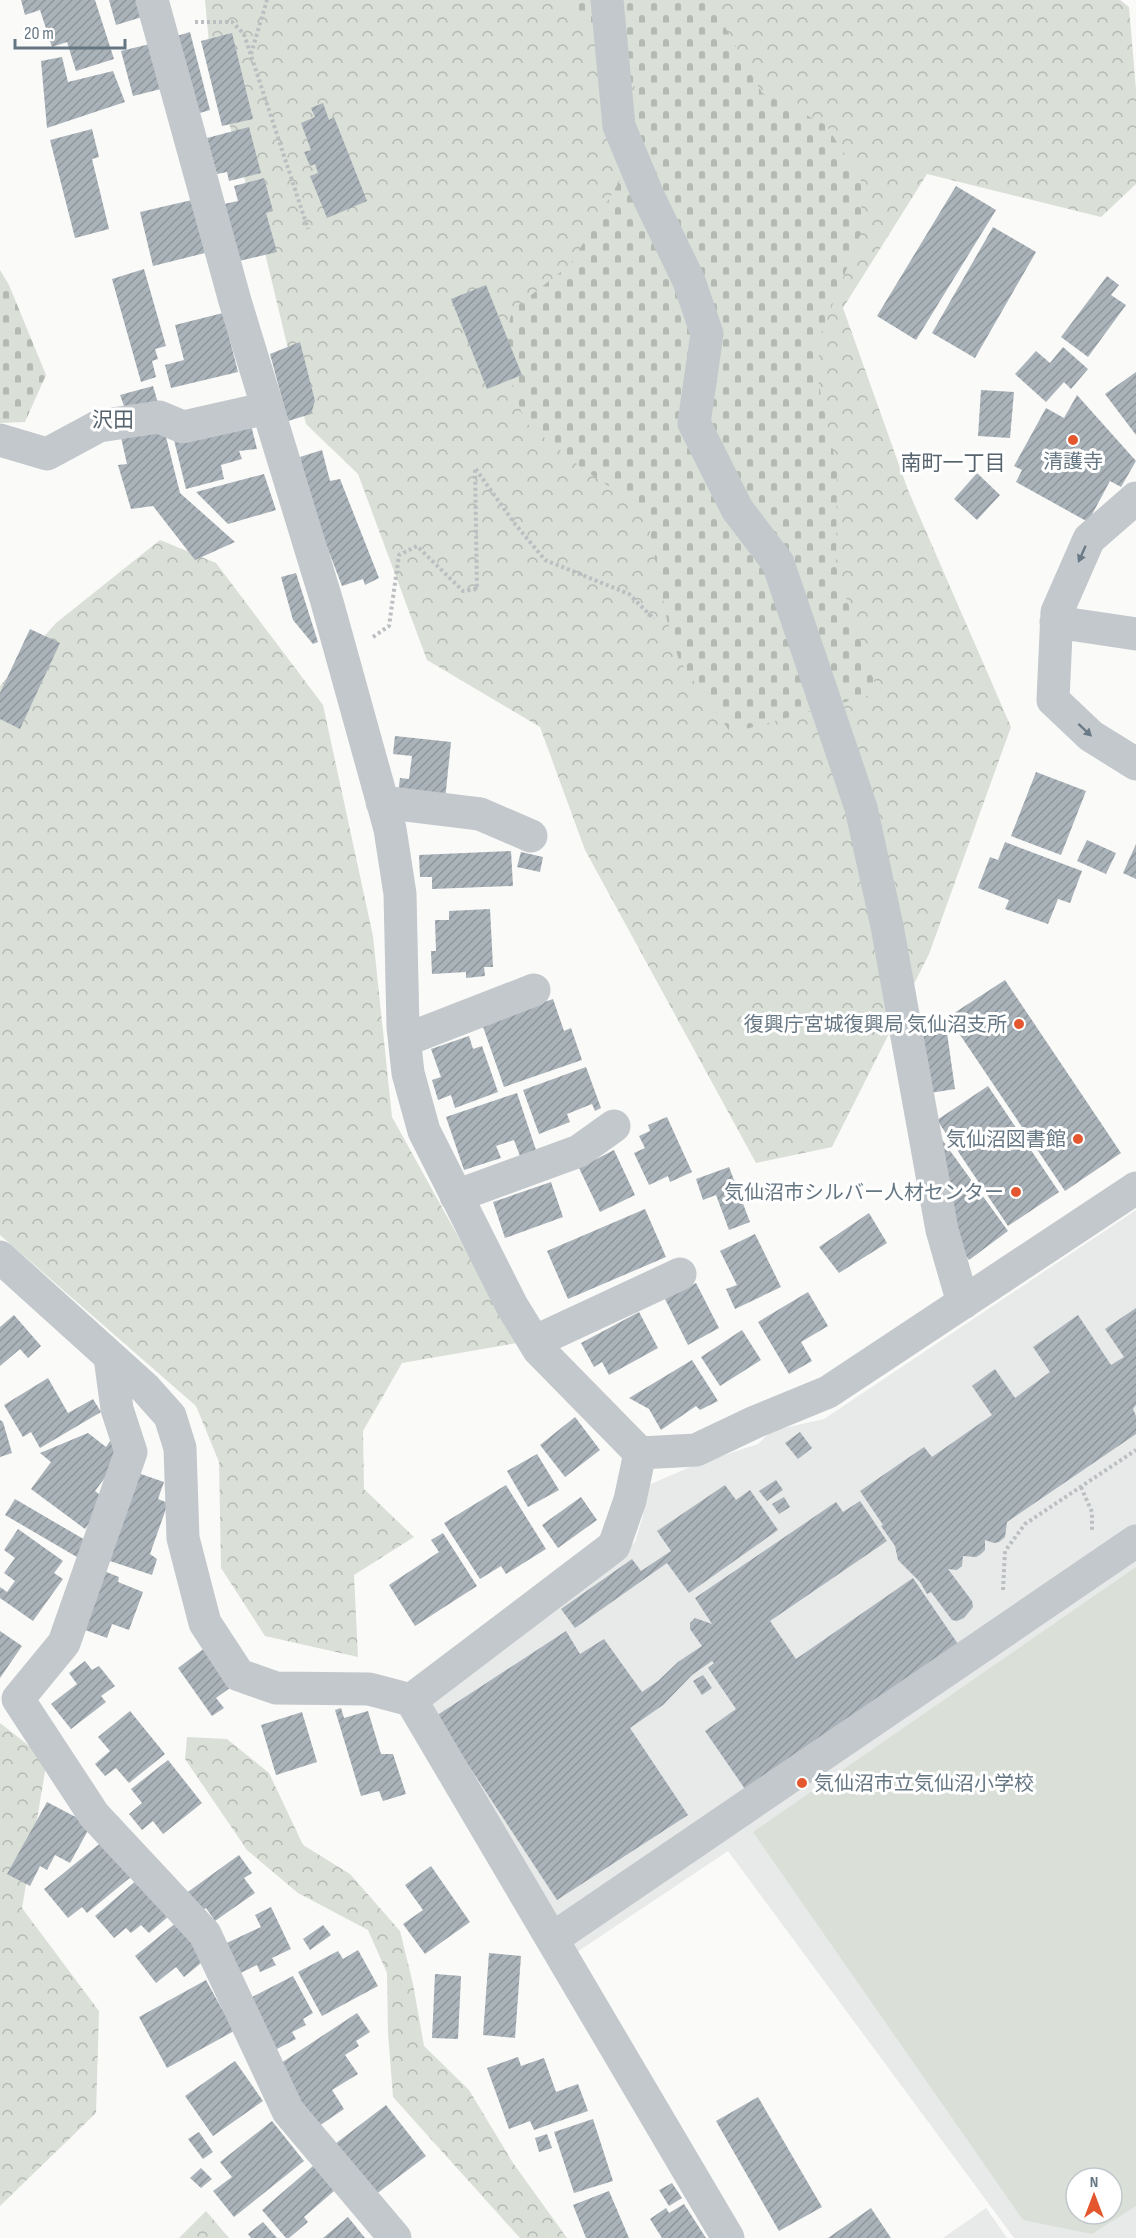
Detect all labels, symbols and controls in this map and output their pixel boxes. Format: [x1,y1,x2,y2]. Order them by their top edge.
scale bar [15,12,124,50]
text: 20 m [24,23,54,44]
district label: 沢田 [92,408,134,433]
marker: 清護寺 [1066,433,1080,447]
place label: 清護寺 [1043,450,1103,474]
district label: 南町一丁目 [901,451,1006,476]
one-way arrow [1077,546,1087,564]
one-way arrow [1078,723,1092,737]
place label: 復興庁宮城復興局 気仙沼支所 [744,1013,1007,1037]
marker: 復興庁宮城復興局 気仙沼支所 [1012,1017,1026,1031]
place label: 気仙沼図書館 [946,1128,1066,1152]
marker: 気仙沼図書館 [1071,1132,1085,1146]
place label: 気仙沼市シルバー人材センター [724,1181,1004,1205]
marker: 気仙沼市シルバー人材センター [1009,1185,1023,1199]
place label: 気仙沼市立気仙沼小学校 [814,1772,1034,1796]
marker: 気仙沼市立気仙沼小学校 [795,1776,809,1790]
north arrow [1064,2166,1124,2226]
text: N [1090,2173,1098,2192]

